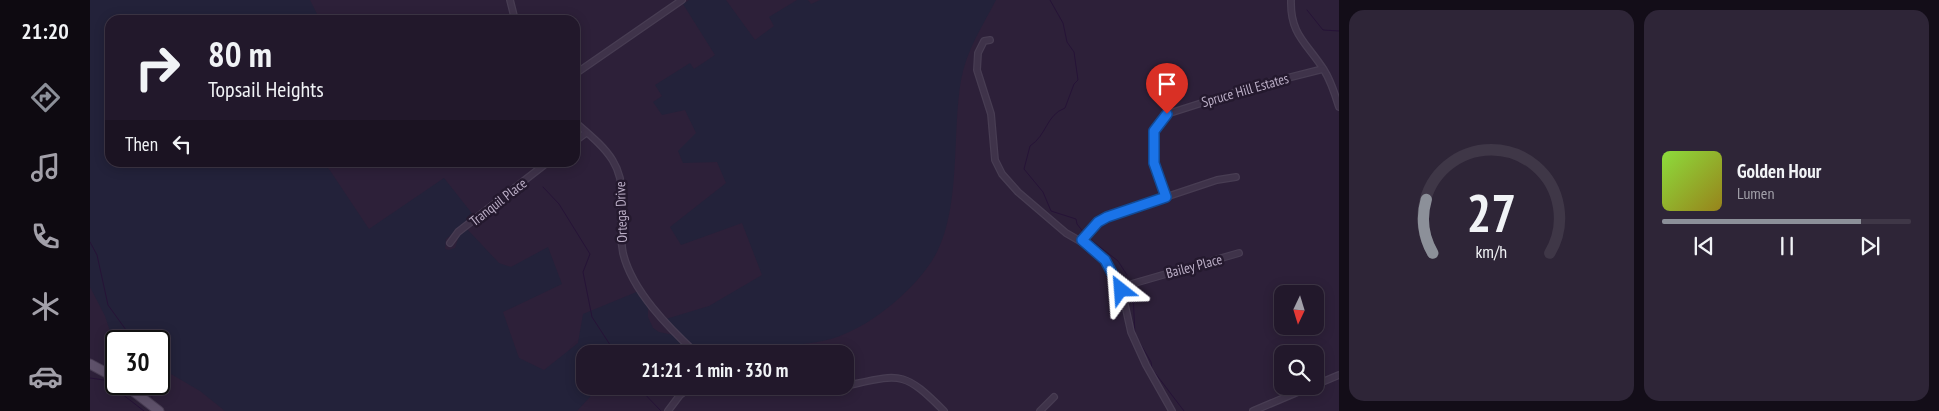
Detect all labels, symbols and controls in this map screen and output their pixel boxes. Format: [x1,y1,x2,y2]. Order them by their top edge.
text: 21:20 [21,17,69,45]
text: 80 m [208,31,272,77]
icon: right [125,35,190,100]
pin [1146,63,1188,114]
street label: Spruce Hill Estates [1199,69,1291,111]
icon: arrive [1153,70,1181,98]
text: Topsail Heights [208,75,324,103]
icon: directions [28,80,63,115]
icon: left [168,130,196,158]
text: Then [125,132,158,156]
icon: music [28,150,63,185]
text: Golden Hour [1737,159,1821,183]
street label: Tranquil Place [466,174,530,230]
text: 27 [1467,179,1516,246]
street label: Ortega Drive [611,181,631,243]
text: Lumen [1737,183,1774,203]
icon: phone [28,219,63,254]
icon: previous [1690,232,1718,260]
icon: pause [1773,232,1801,260]
icon: next [1856,232,1884,260]
text: km/h [1476,240,1507,263]
street label: Bailey Place [1164,250,1224,282]
position arrow [1094,263,1146,315]
north arrow [1274,285,1324,335]
map controls [1274,285,1324,395]
icon: climate [28,289,63,324]
speed limit sign: 30 [105,330,170,395]
button: search [1274,345,1324,395]
text: 21:21 · 1 min · 330 m [642,358,788,382]
icon: car [28,359,63,394]

